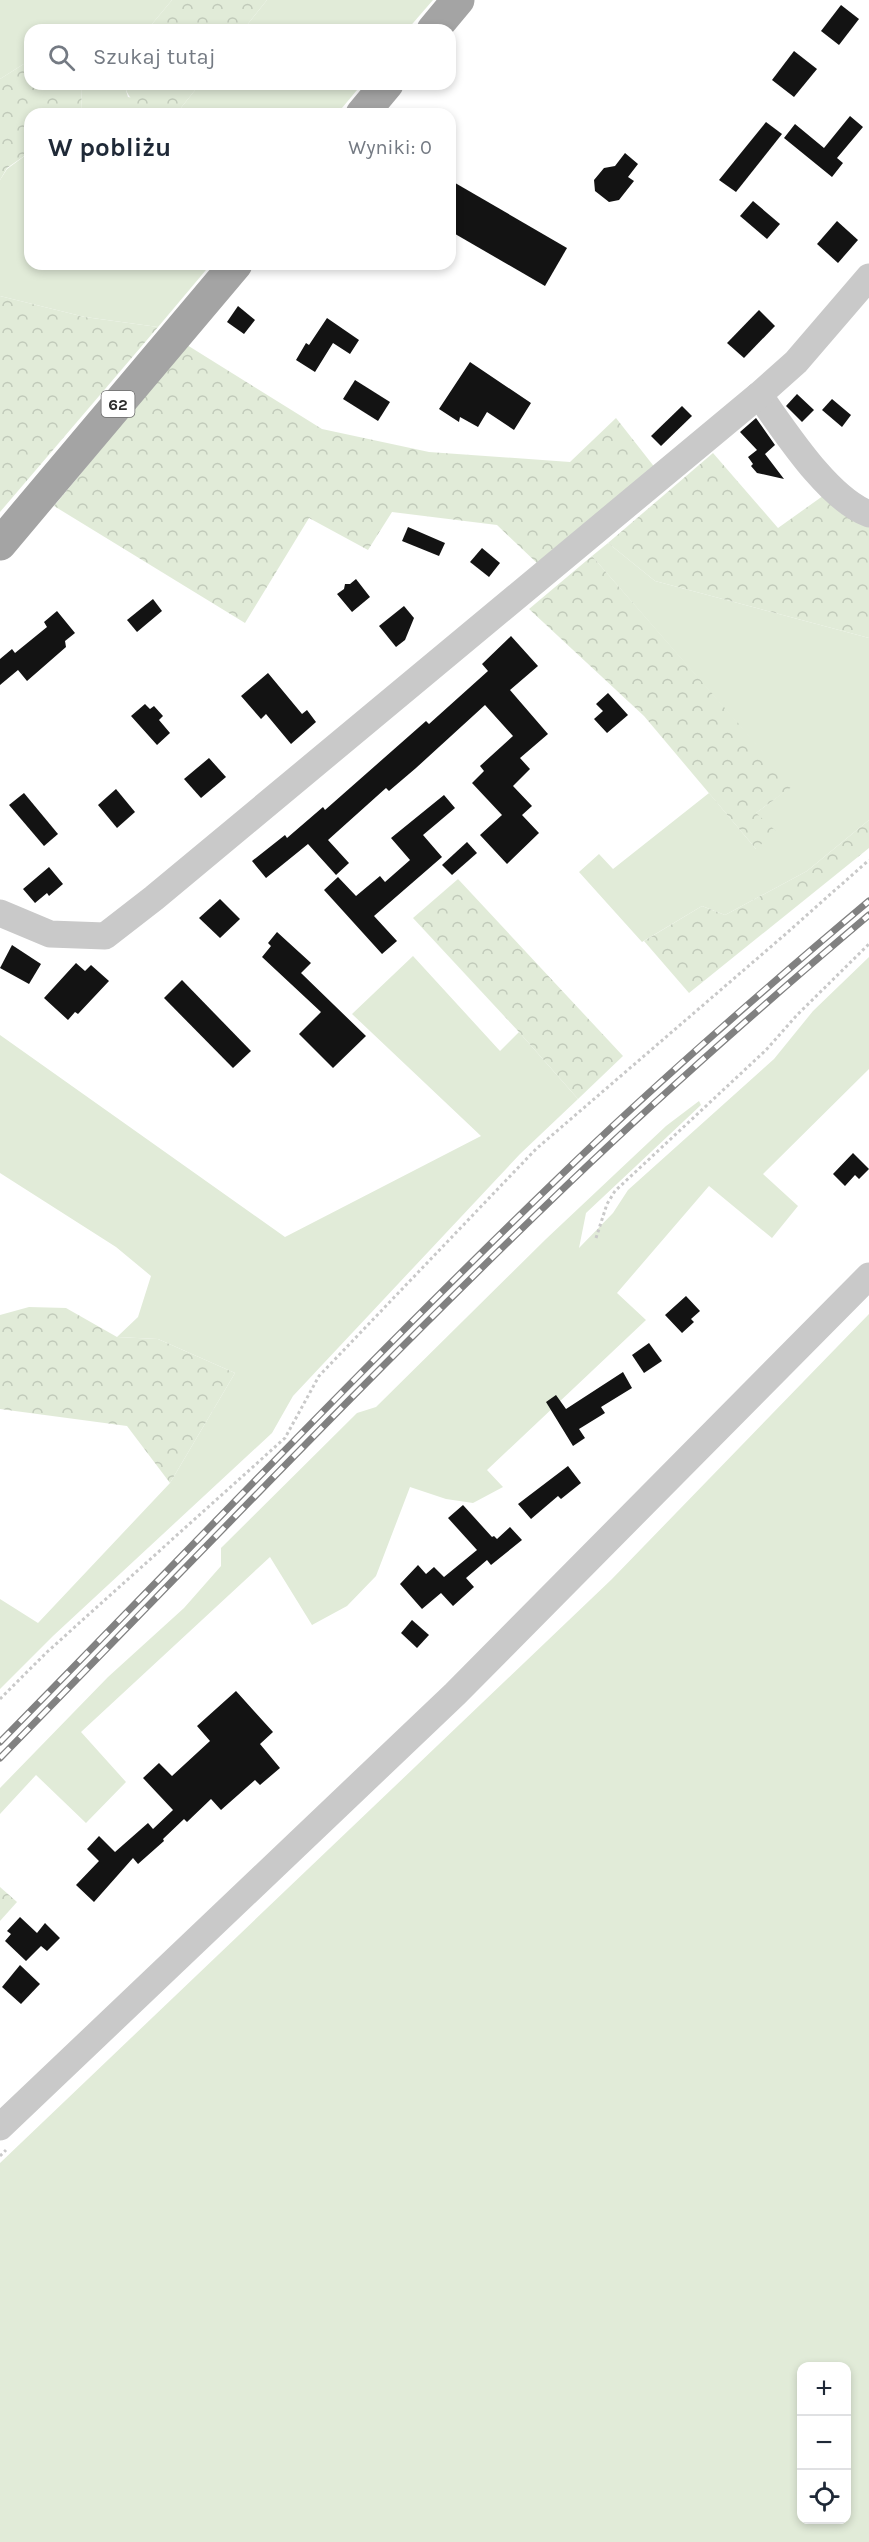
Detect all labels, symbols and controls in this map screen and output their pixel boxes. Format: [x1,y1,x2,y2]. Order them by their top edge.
search box [24,24,456,90]
icon: search [45,41,78,74]
text: Szukaj tutaj [93,44,216,70]
text: W pobliżu [48,132,171,163]
text: Wyniki: 0 [348,136,432,159]
road number: 62 [102,391,134,417]
map controls [797,2362,851,2524]
button: + [797,2362,851,2416]
button: − [797,2416,851,2470]
button: locate [797,2470,851,2524]

